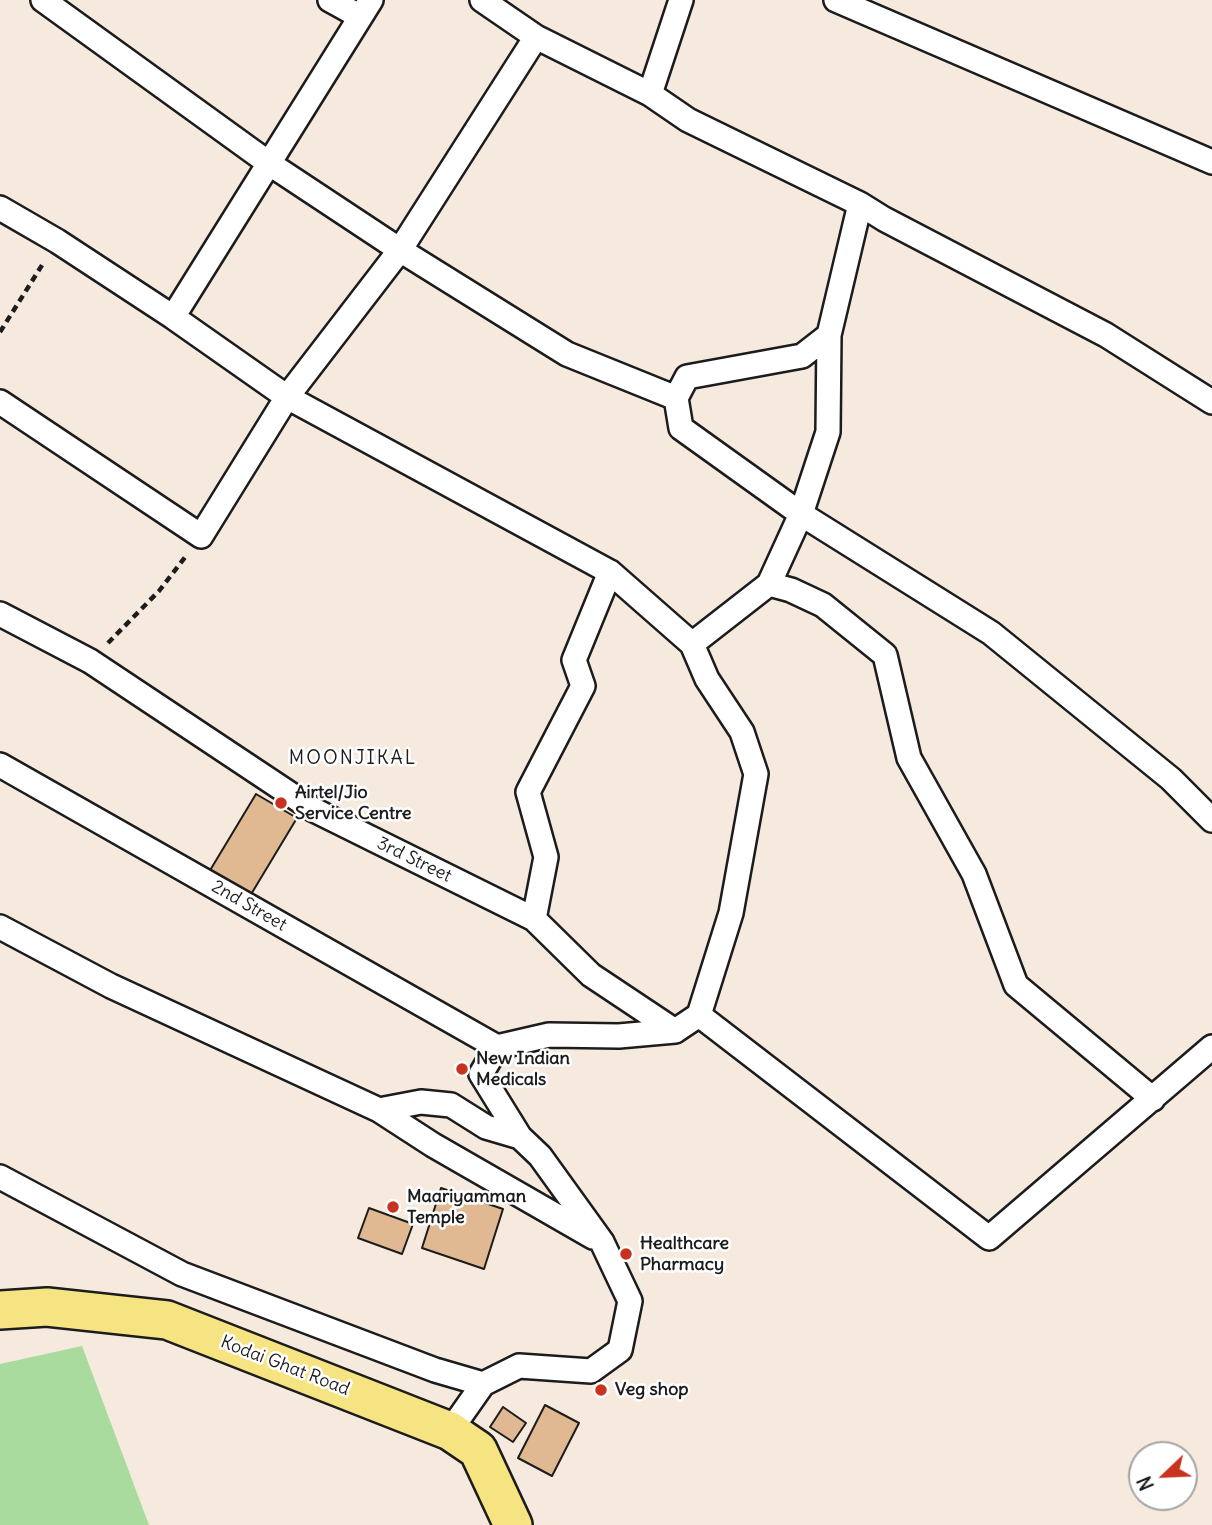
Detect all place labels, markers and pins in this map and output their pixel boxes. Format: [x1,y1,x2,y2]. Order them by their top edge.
place label: Airtel/Jio Service Centre [295,782,412,824]
marker: Airtel/Jio Service Centre [273,795,289,811]
place label: New Indian Medicals [476,1048,570,1090]
marker: New Indian Medicals [454,1061,470,1077]
place label: Maariyamman Temple [407,1186,526,1228]
marker: Maariyamman Temple [385,1199,401,1215]
place label: Healthcare Pharmacy [640,1233,729,1276]
marker: Healthcare Pharmacy [618,1246,634,1262]
place label: Veg shop [615,1379,689,1401]
marker: Veg shop [593,1382,609,1398]

